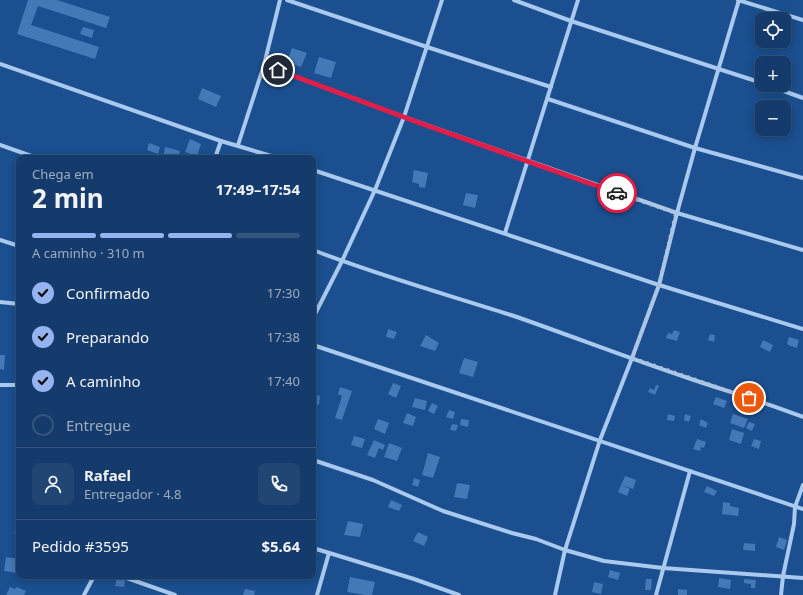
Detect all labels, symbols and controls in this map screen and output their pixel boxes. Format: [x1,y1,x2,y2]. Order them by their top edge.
map controls [755,12,791,136]
button: locate [755,12,791,48]
pin [261,53,295,87]
button: + [755,56,791,92]
icon: home [267,59,289,81]
button: − [755,100,791,136]
text: Chega em [32,165,94,183]
courier [597,173,637,213]
text: 17:49–17:54 [215,179,300,199]
text: 2 min [32,180,104,216]
icon: car [606,182,628,204]
text: A caminho · 310 m [32,244,145,262]
icon: check [32,282,54,304]
text: Confirmado [66,283,150,303]
text: 17:30 [267,284,300,302]
icon: check [32,326,54,348]
text: Preparando [66,327,149,347]
text: 17:38 [267,328,300,346]
icon: check [32,370,54,392]
text: A caminho [66,371,141,391]
text: 17:40 [267,372,300,390]
pin [732,381,766,415]
icon: bag [738,387,760,409]
text: Entregue [66,415,130,435]
button: person [32,463,74,505]
button: phone [258,463,300,505]
text: Rafael [84,465,131,485]
text: Entregador · 4.8 [84,485,182,503]
text: Pedido #3595 [32,536,129,556]
text: $5.64 [261,536,300,556]

